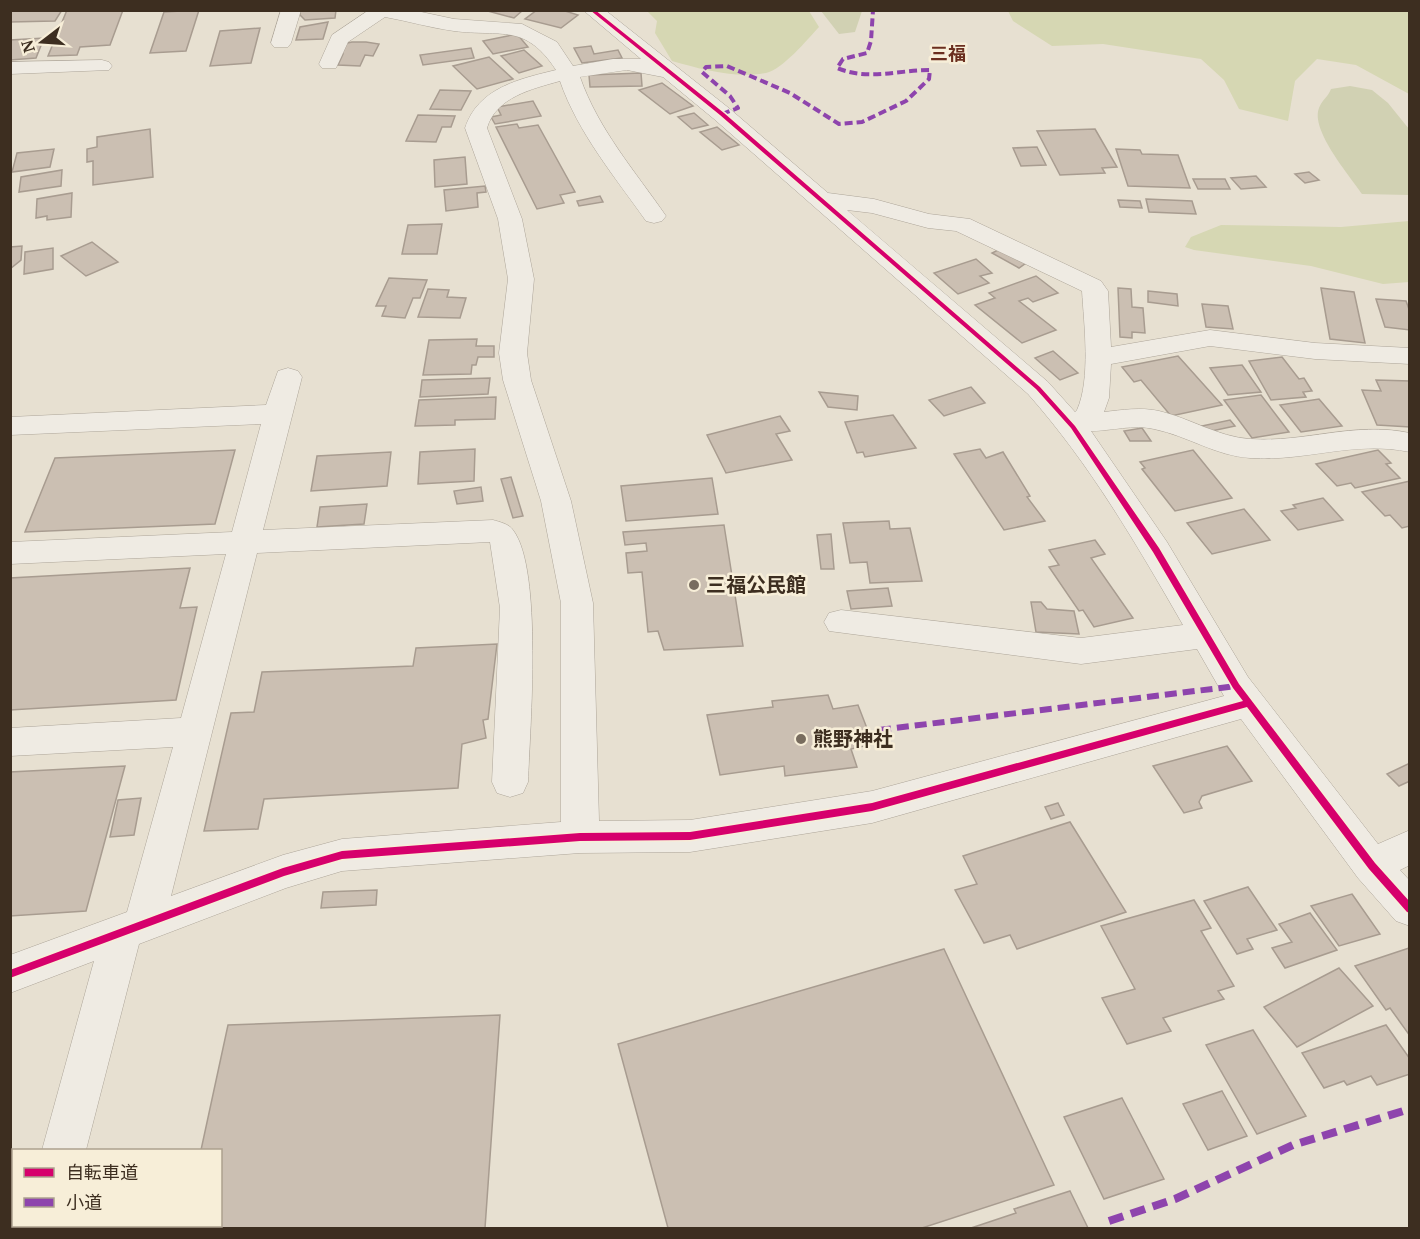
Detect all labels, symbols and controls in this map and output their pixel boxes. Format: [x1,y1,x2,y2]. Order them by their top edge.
north arrow [12,12,72,72]
text: N [15,37,40,55]
district label: 三福 [930,41,966,65]
place label: 三福公民館 [706,571,806,598]
marker: 三福公民館 [687,578,701,592]
place label: 熊野神社 [813,725,893,752]
marker: 熊野神社 [794,732,808,746]
legend [12,1149,222,1227]
text: 自転車道 [66,1160,138,1184]
text: 小道 [66,1190,102,1214]

